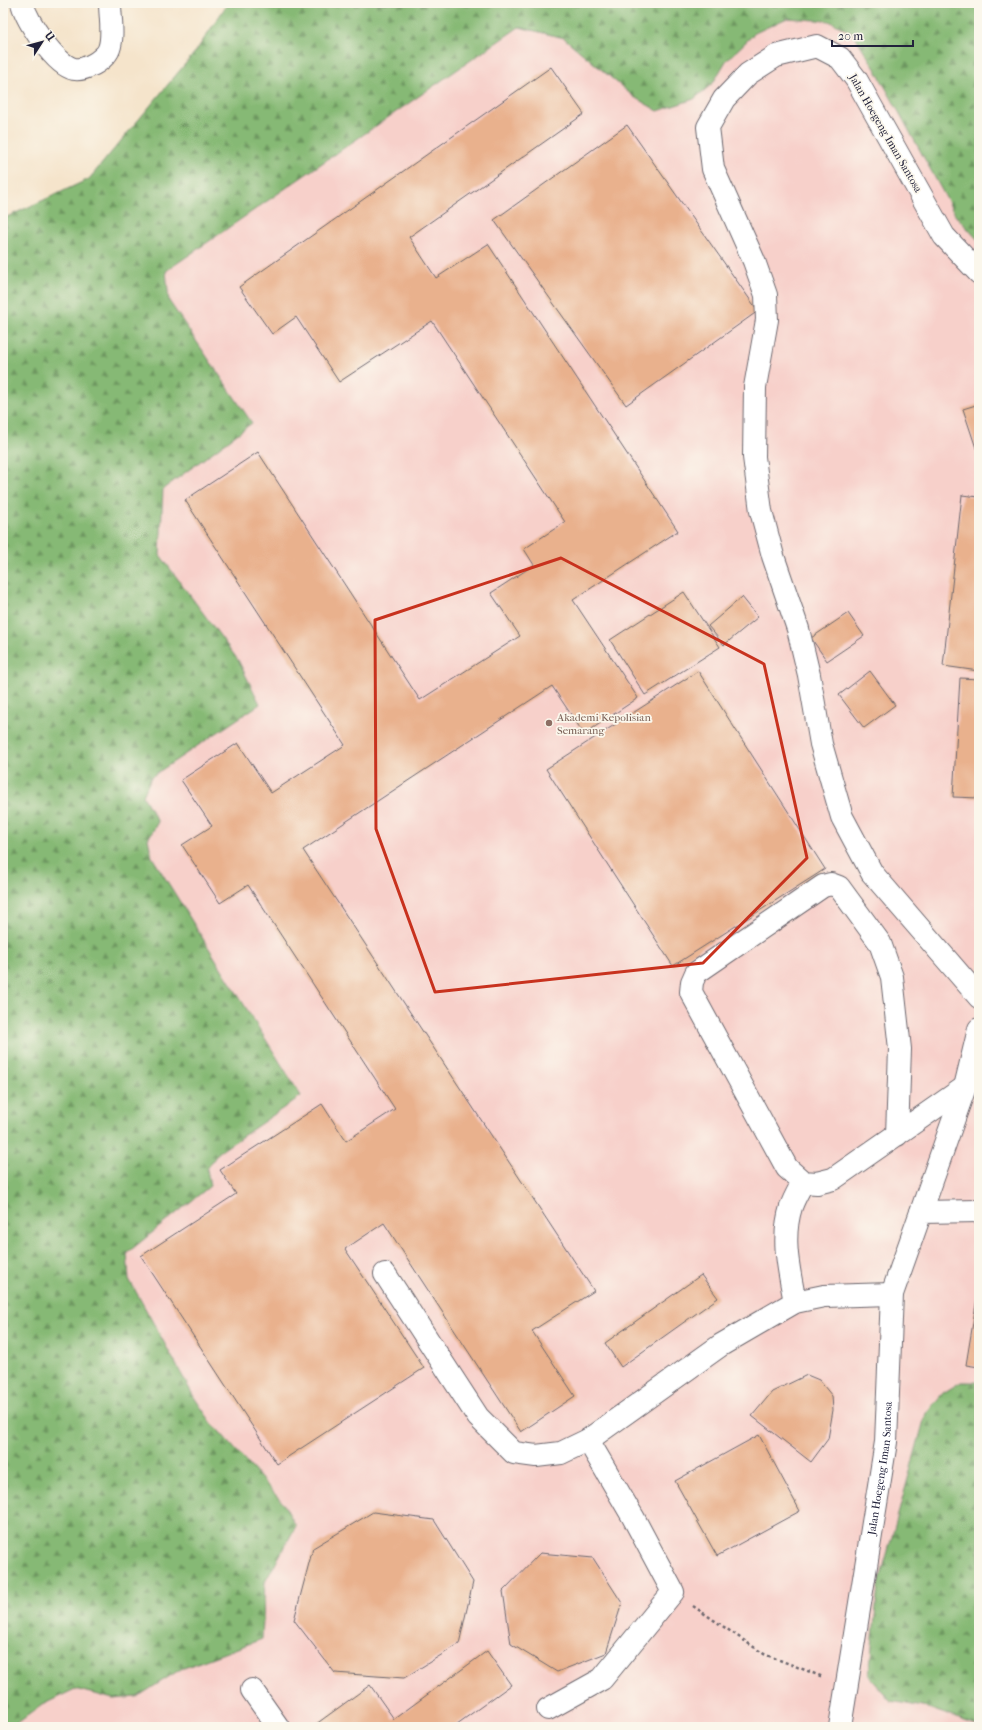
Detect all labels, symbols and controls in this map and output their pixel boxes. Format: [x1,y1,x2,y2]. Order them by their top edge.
north arrow [22,22,62,62]
scale bar [832,22,913,48]
text: U [41,28,58,44]
text: 20 m [838,29,863,43]
street label: Jalan Hoegeng Iman Santosa [846,71,925,195]
place label: Akademi Kepolisian Semarang [556,711,651,737]
marker: Akademi Kepolisian Semarang [544,718,554,728]
street label: Jalan Hoegeng Iman Santosa [865,1400,895,1537]

